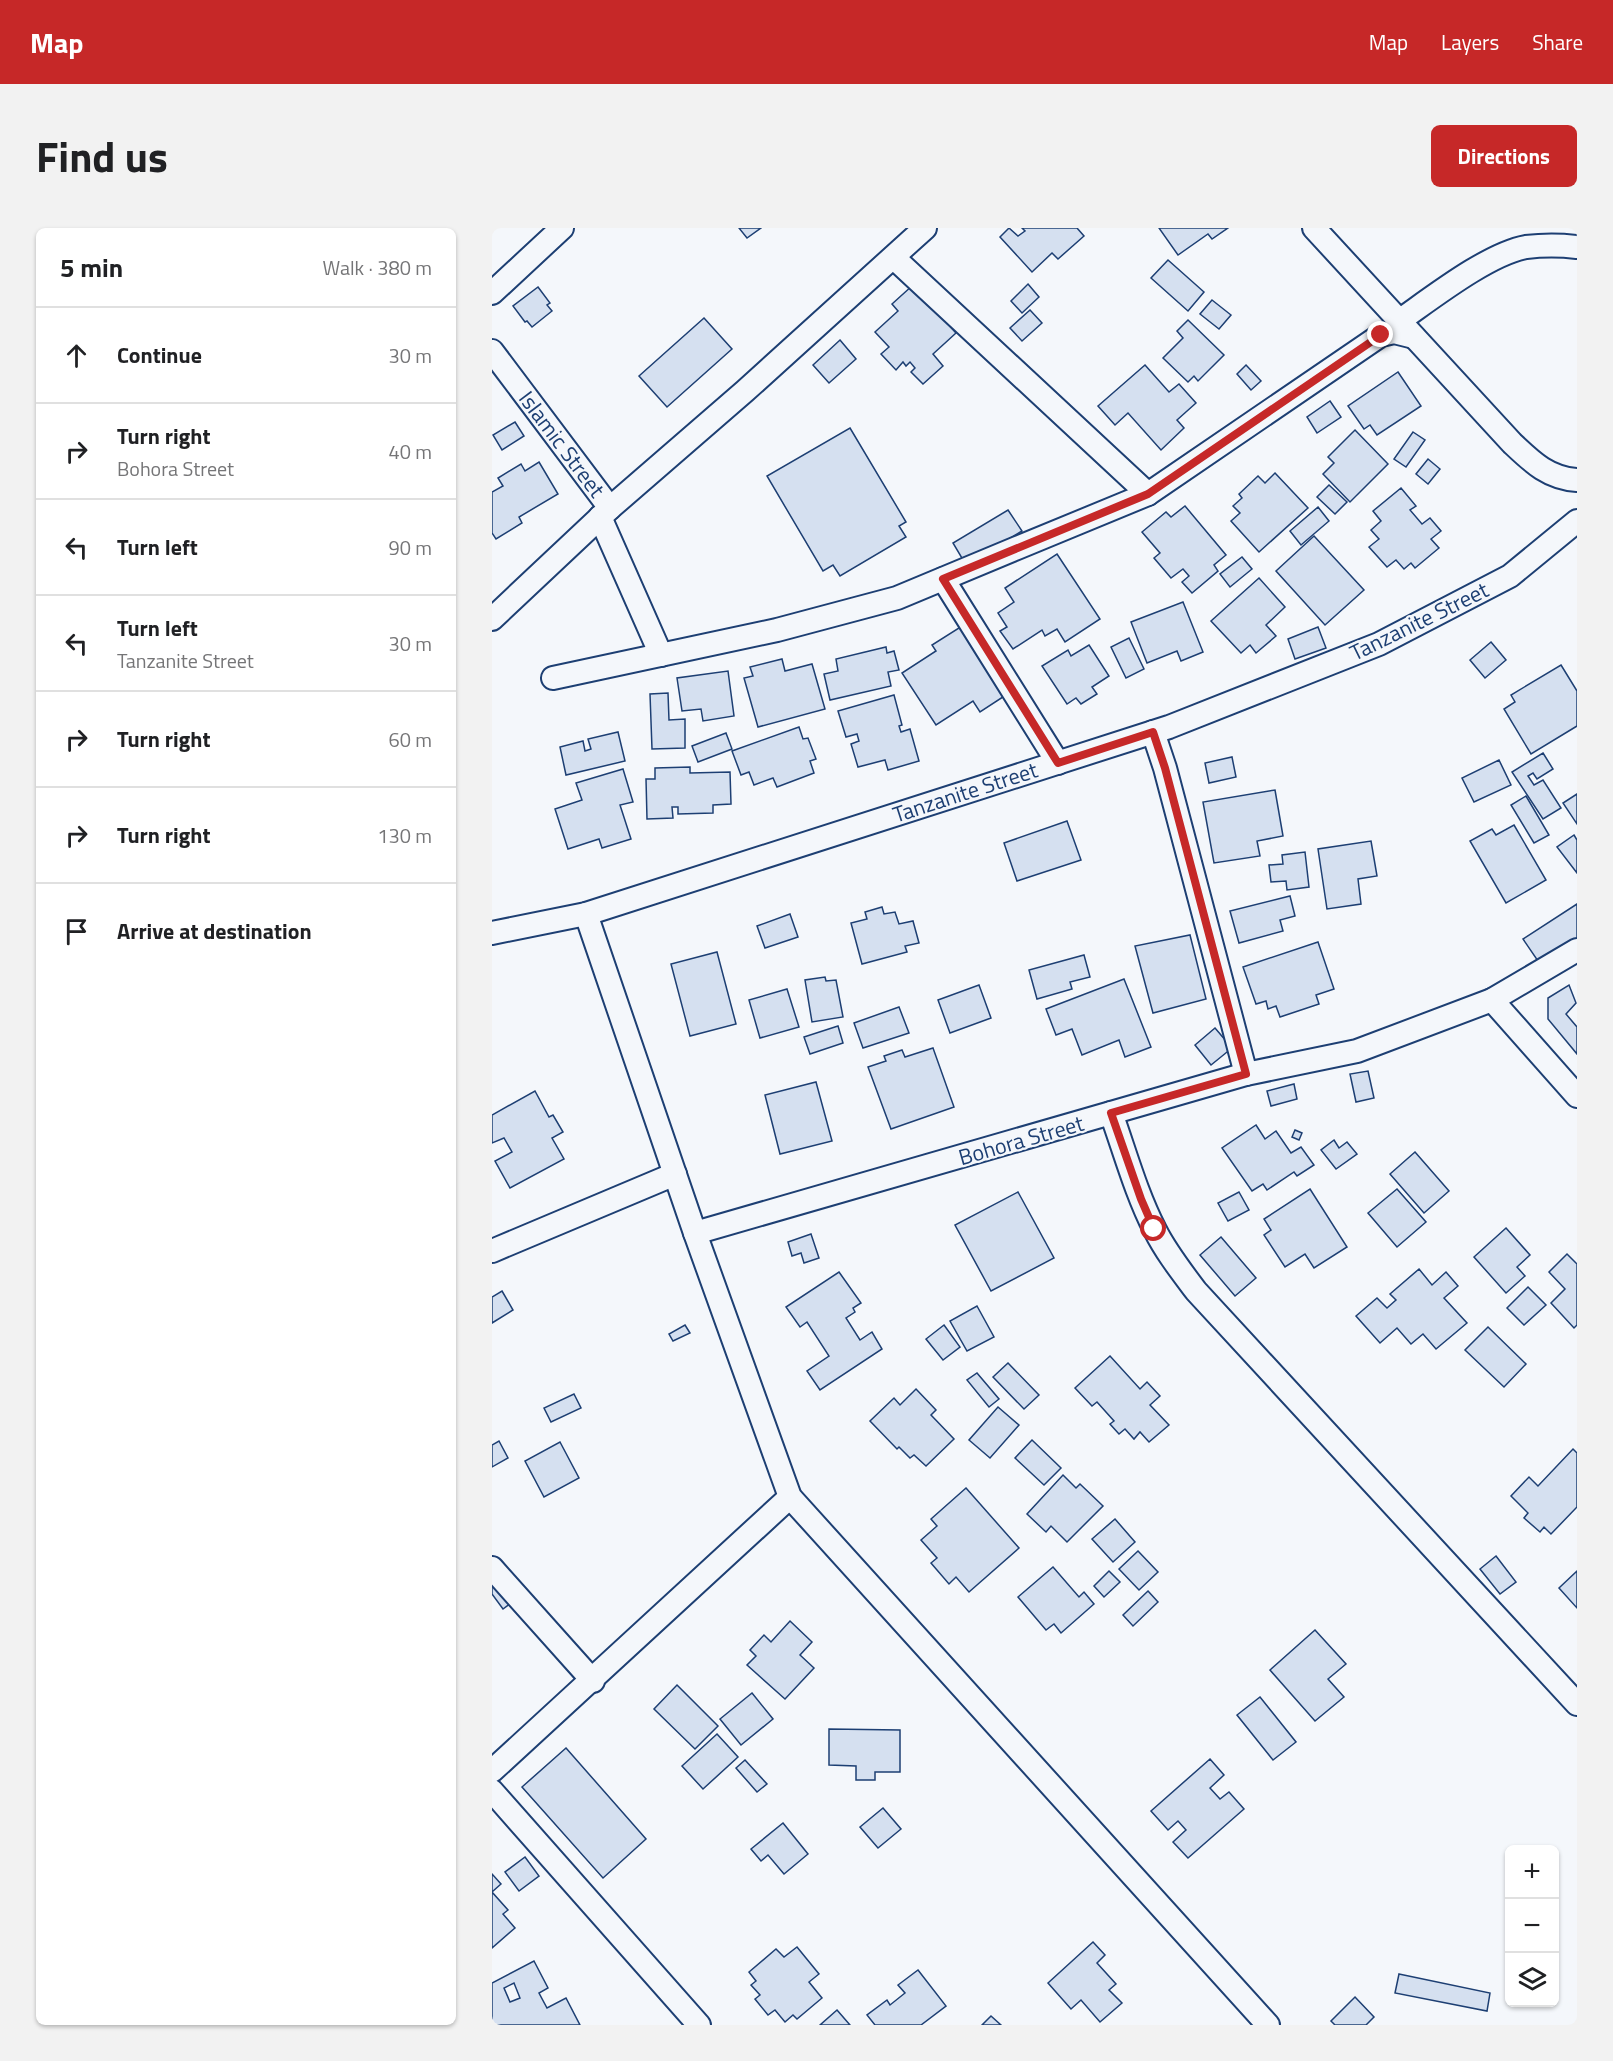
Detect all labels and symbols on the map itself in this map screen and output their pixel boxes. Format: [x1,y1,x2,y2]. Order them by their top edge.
route end [1367,321,1393,347]
street label: Islamic Street [510,383,614,505]
street label: Tanzanite Street [1344,573,1494,669]
street label: Tanzanite Street [888,752,1042,831]
street label: Bohora Street [954,1106,1088,1174]
route start [1140,1215,1166,1241]

